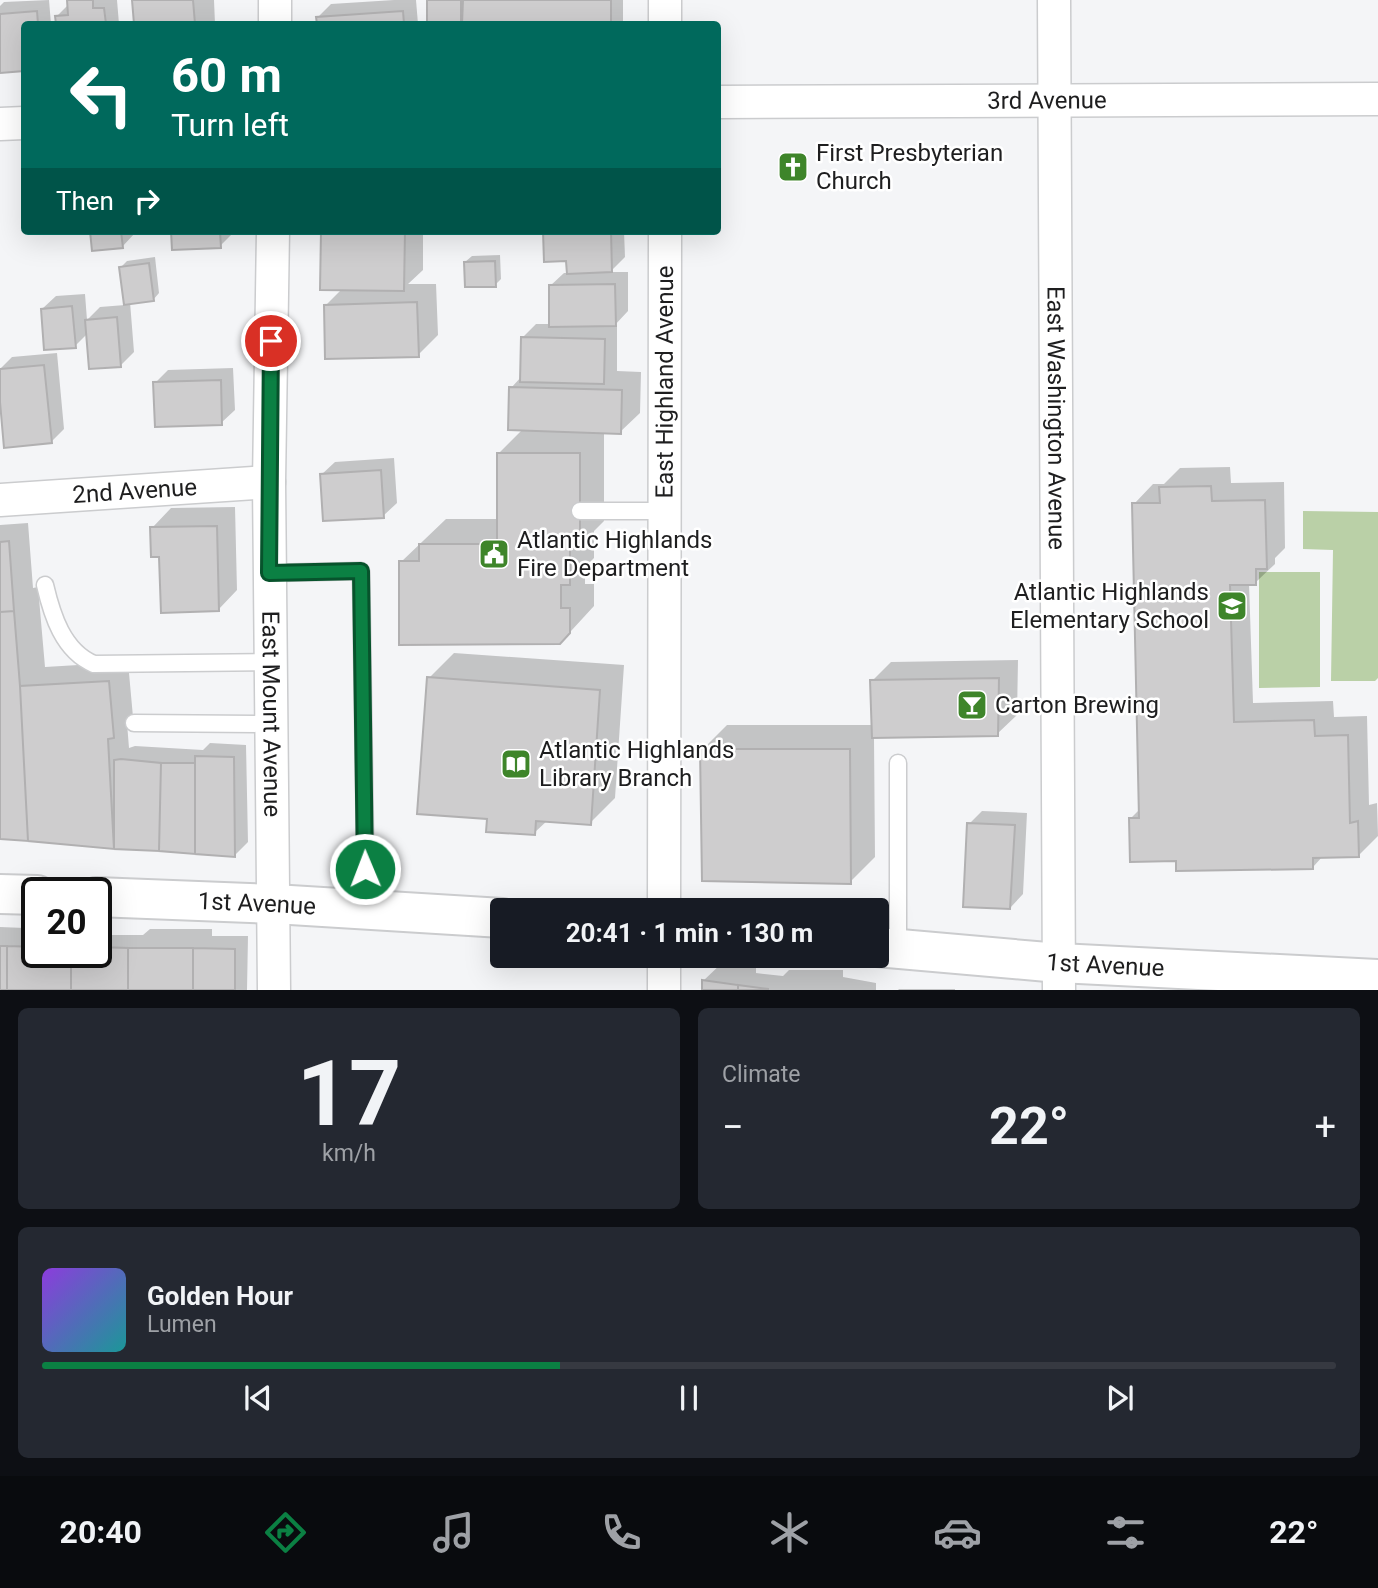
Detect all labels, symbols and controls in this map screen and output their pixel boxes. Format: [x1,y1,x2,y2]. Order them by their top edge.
text: 60 m [171,47,282,104]
icon: left [56,49,147,140]
street label: 3rd Avenue [987,86,1107,115]
text: Turn left [171,106,289,144]
place label: First Presbyterian Church [816,139,1003,195]
church icon: First Presbyterian Church [776,150,810,184]
icon: right [128,182,166,220]
text: Then [56,186,114,216]
street label: East Highland Avenue [651,266,679,498]
street label: East Washington Avenue [1041,286,1071,550]
pin [241,311,301,371]
icon: arrive [252,322,290,360]
street label: 2nd Avenue [72,473,198,509]
place label: Atlantic Highlands Fire Department [517,526,712,582]
public building icon: Atlantic Highlands Fire Department [477,537,511,571]
place label: Atlantic Highlands Elementary School [1010,578,1209,634]
school or university icon: Atlantic Highlands Elementary School [1215,589,1249,623]
street label: East Mount Avenue [256,611,286,817]
bar icon: Carton Brewing [955,688,989,722]
place label: Carton Brewing [995,691,1159,719]
place label: Atlantic Highlands Library Branch [539,736,734,792]
library icon: Atlantic Highlands Library Branch [499,747,533,781]
position arrow [328,832,402,906]
speed limit sign: 20 [21,877,112,968]
street label: 1st Avenue [197,887,317,921]
text: 20:41 · 1 min · 130 m [566,918,813,948]
street label: 1st Avenue [1045,948,1165,982]
text: 17 [297,1041,401,1147]
text: Climate [722,1061,801,1088]
text: 22° [989,1096,1069,1157]
text: − [722,1105,744,1149]
text: + [1314,1105,1336,1149]
text: km/h [322,1140,376,1167]
text: Golden Hour [147,1281,293,1311]
text: Lumen [147,1311,217,1338]
icon: previous [239,1379,277,1417]
icon: pause [670,1379,708,1417]
icon: next [1101,1379,1139,1417]
icon: directions [261,1508,310,1557]
icon: music [429,1508,478,1557]
icon: phone [597,1508,646,1557]
icon: climate [765,1508,814,1557]
icon: car [933,1508,982,1557]
icon: filters [1101,1508,1150,1557]
text: 20:40 [60,1513,142,1551]
text: 22° [1269,1513,1318,1551]

